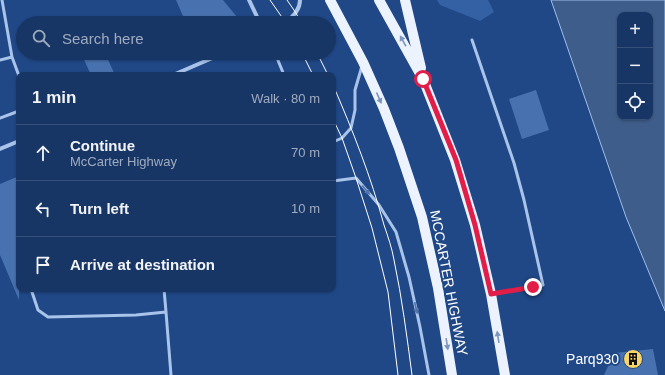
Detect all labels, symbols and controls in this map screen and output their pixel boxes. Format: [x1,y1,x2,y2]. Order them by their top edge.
map controls [617,12,653,120]
button: + [617,12,653,48]
search box [16,16,336,60]
icon: search [30,27,52,49]
text: Search here [62,30,144,47]
one-way arrow [399,36,406,47]
button: − [617,48,653,84]
route start [414,70,432,88]
button: locate [617,84,653,120]
text: 1 min [32,88,76,107]
text: Walk · 80 m [251,91,320,106]
one-way arrow [376,92,382,104]
text: Continue [70,137,135,154]
icon: ahead [32,142,54,164]
text: 70 m [291,145,320,160]
text: McCarter Highway [70,154,177,169]
one-way arrow [362,185,371,195]
icon: left [32,198,54,220]
text: Turn left [70,200,129,217]
text: 10 m [291,201,320,216]
street label: MCCARTER HIGHWAY [427,209,471,358]
icon: arrive [32,254,54,276]
text: Arrive at destination [70,256,215,273]
route end [524,278,542,296]
one-way arrow [413,302,419,314]
one-way arrow [495,330,501,343]
one-way arrow [444,338,450,350]
building icon: Parq930 [622,348,644,370]
place label: Parq930 [566,351,619,367]

